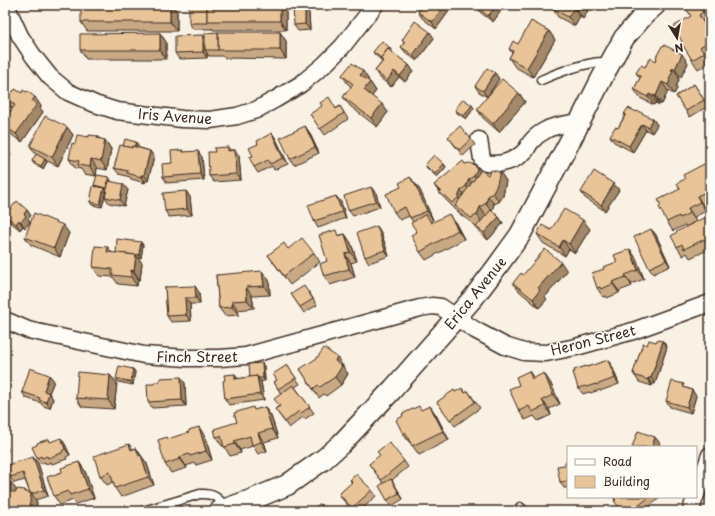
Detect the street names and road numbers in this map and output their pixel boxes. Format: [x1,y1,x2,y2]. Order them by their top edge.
street label: Iris Avenue [137,103,213,129]
street label: Erica Avenue [439,252,511,334]
street label: Heron Street [548,319,638,361]
street label: Finch Street [156,346,238,367]

